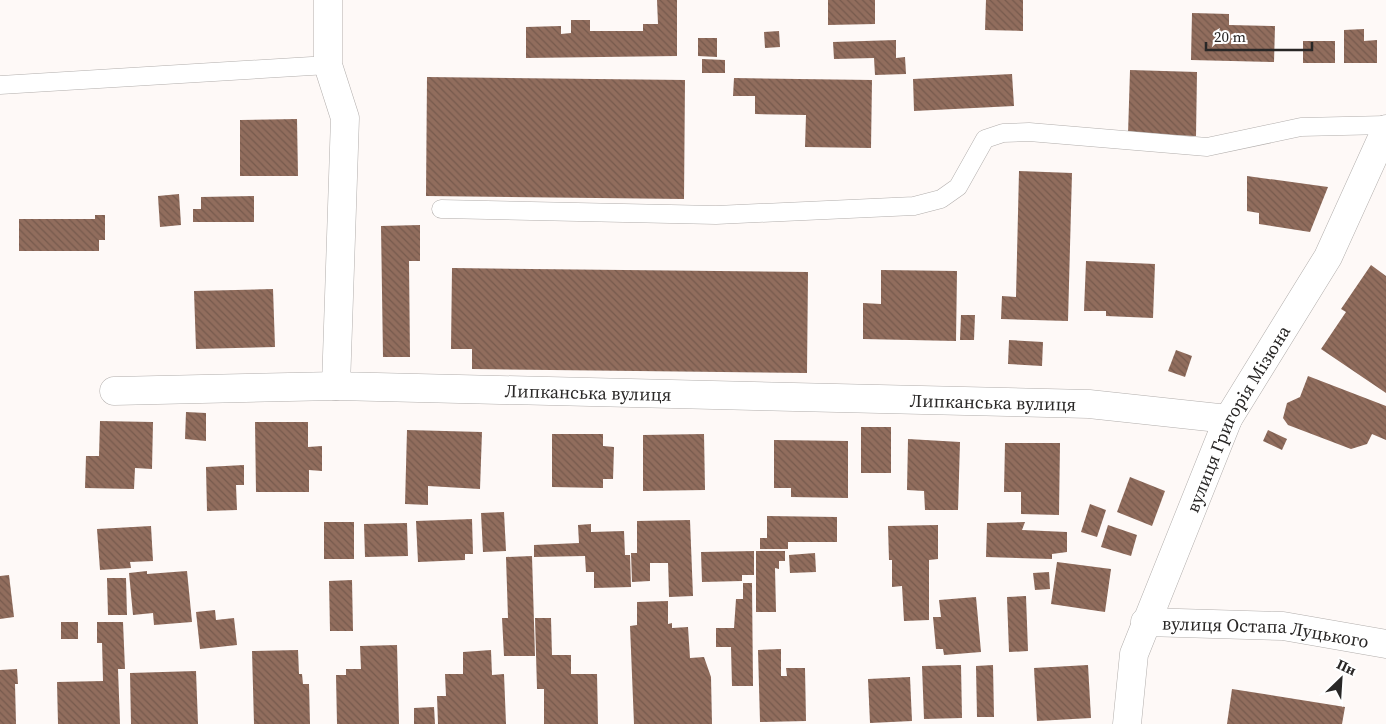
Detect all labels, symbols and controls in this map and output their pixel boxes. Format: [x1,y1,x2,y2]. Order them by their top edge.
scale bar [1206,20,1312,52]
text: 20 m [1214,26,1246,47]
street label: вулиця Григорія Мізюна [1179,319,1296,516]
street label: Липканська вулиця [504,378,672,407]
street label: Липканська вулиця [909,387,1077,416]
street label: вулиця Остапа Луцького [1161,610,1371,653]
north arrow [1316,654,1366,704]
text: Пн [1333,654,1360,680]

